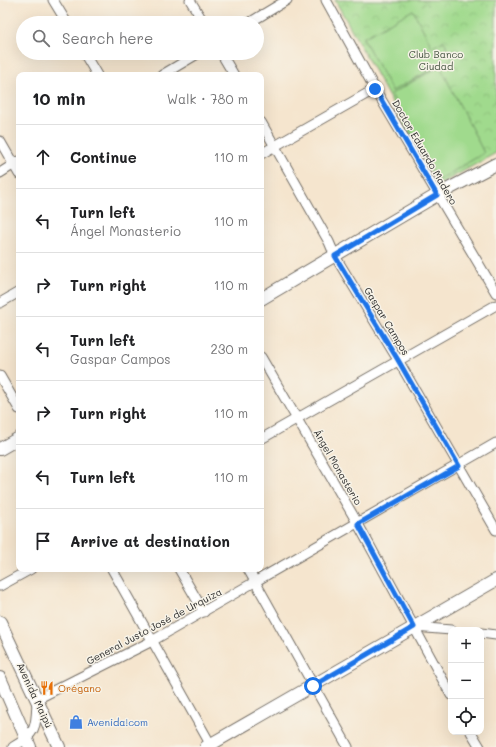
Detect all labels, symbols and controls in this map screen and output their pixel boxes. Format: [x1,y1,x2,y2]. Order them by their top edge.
search box [16,16,264,60]
icon: search [30,27,52,49]
text: Search here [62,28,153,48]
park label: Club Banco Ciudad [409,47,463,73]
route end [366,80,384,98]
text: 10 min [32,87,86,109]
text: Walk · 780 m [167,90,248,107]
street label: Doctor Eduardo Madero [389,97,461,207]
icon: ahead [32,146,54,168]
text: Continue [70,147,137,167]
text: 110 m [214,148,248,165]
text: Turn left [70,202,135,222]
icon: left [32,210,54,232]
text: 110 m [214,212,248,229]
text: Ángel Monasterio [70,222,181,239]
icon: right [32,274,54,296]
text: Turn right [70,275,147,295]
text: 110 m [214,276,248,293]
street label: Gaspar Campos [361,284,413,358]
text: Turn left [70,330,135,350]
icon: left [32,338,54,360]
text: 230 m [211,340,248,357]
text: Gaspar Campos [70,350,171,367]
icon: right [32,402,54,424]
text: Turn right [70,403,147,423]
text: 110 m [214,404,248,421]
street label: Ángel Monasterio [311,427,365,507]
icon: left [32,466,54,488]
text: Turn left [70,467,135,487]
text: 110 m [214,468,248,485]
icon: arrive [32,530,54,552]
text: Arrive at destination [70,531,230,551]
street label: General Justo José de Urquiza [84,584,224,668]
map controls [448,627,484,735]
button: + [448,627,484,663]
street label: Avenida Maipú [14,660,56,730]
button: − [448,663,484,699]
route start [304,677,322,695]
restaurant icon: Orégano [39,680,55,696]
place label: Orégano [58,681,101,695]
button: locate [448,699,484,735]
shop icon: Avenida!com [68,714,84,730]
place label: Avenida!com [87,715,148,729]

